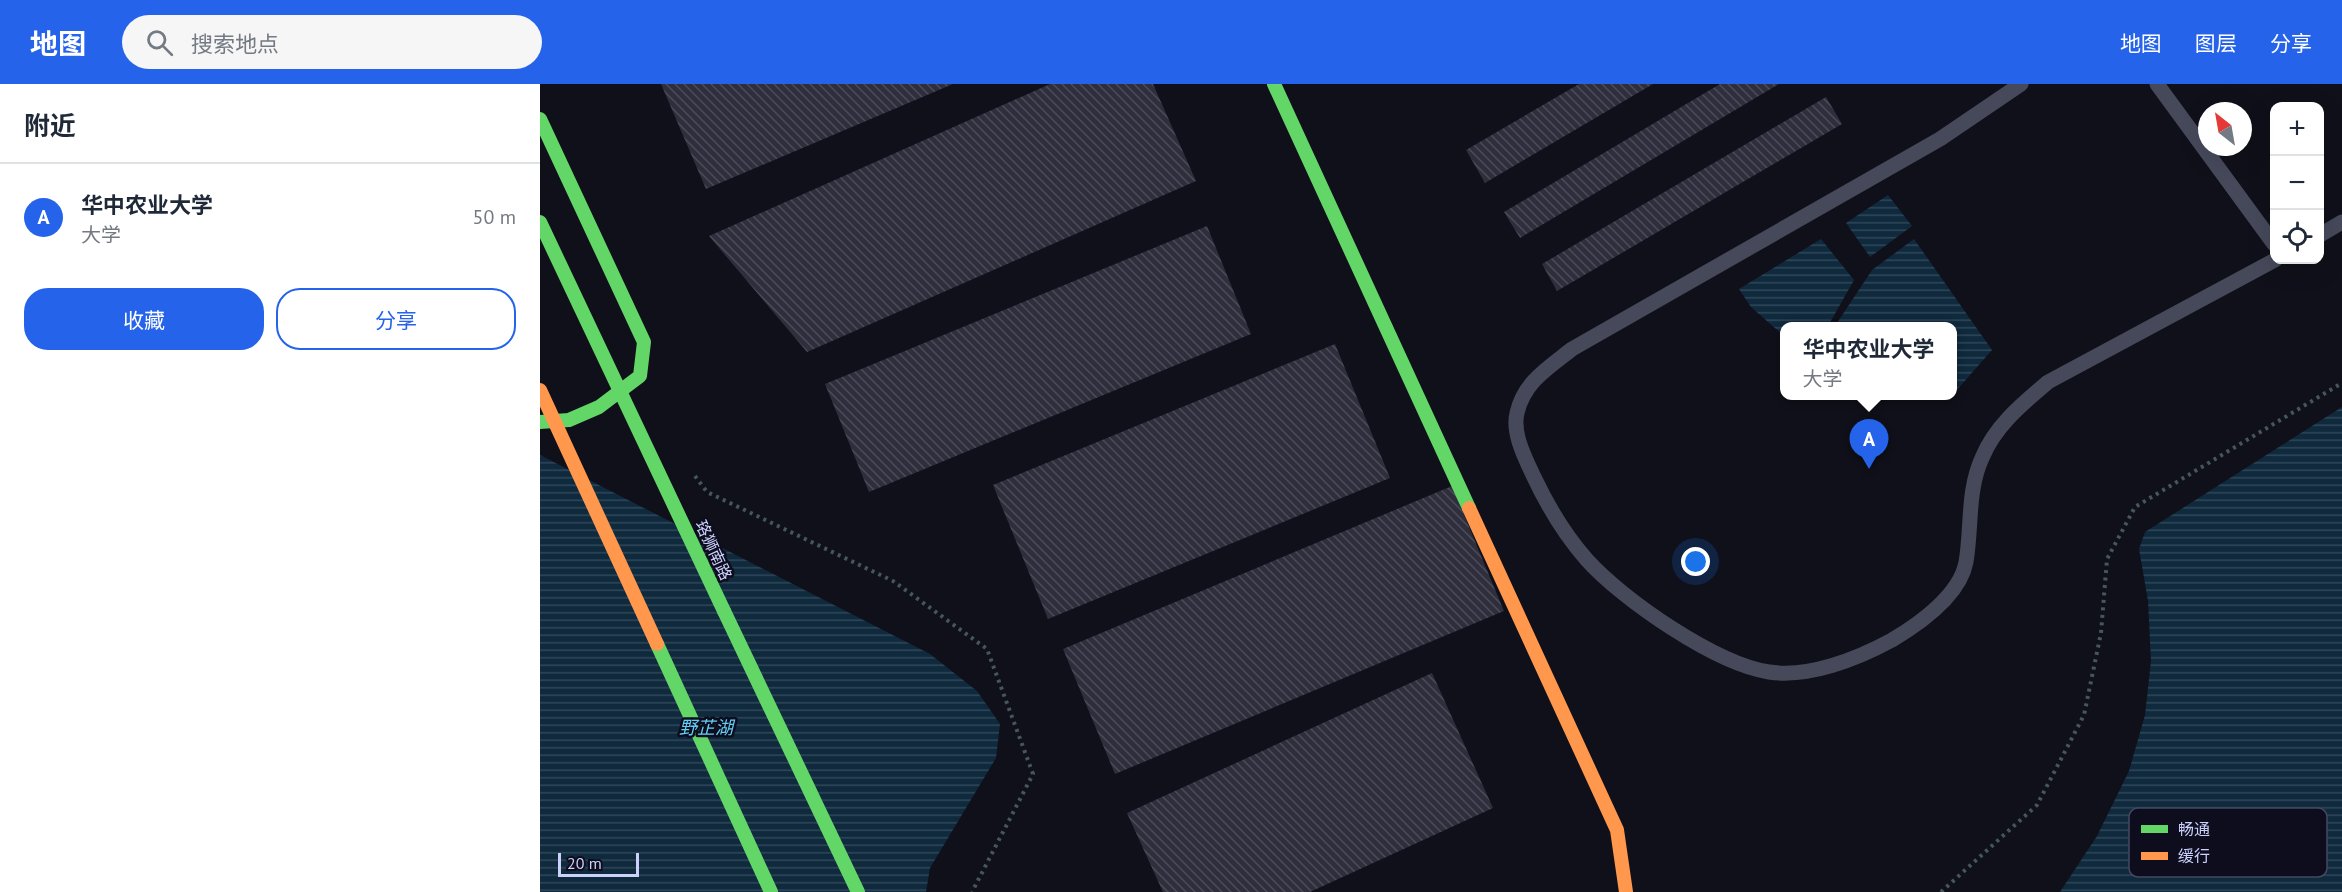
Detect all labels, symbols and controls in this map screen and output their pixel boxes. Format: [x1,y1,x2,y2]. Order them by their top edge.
search box [122,15,542,69]
text: 地图 [30,25,86,62]
icon: search [143,26,176,59]
text: 搜索地点 [191,30,279,58]
text: 地图 [2120,30,2162,57]
text: 图层 [2195,30,2237,57]
text: 分享 [2270,30,2312,57]
north arrow [2198,102,2252,156]
map controls [2270,102,2324,264]
button: + [2270,102,2324,156]
text: 附近 [24,109,76,142]
button: − [2270,156,2324,210]
text: 华中农业大学 [81,191,213,219]
text: A [37,204,50,230]
text: 50 m [473,204,516,230]
button: locate [2270,210,2324,264]
text: 大学 [81,222,121,248]
button: 收藏 [24,288,264,350]
button: 分享 [276,288,516,350]
popup [1780,322,1957,400]
text: 华中农业大学 [1802,335,1935,363]
text: 大学 [1802,366,1842,392]
pin: A [1850,420,1888,469]
street label: 珞狮南路 [691,517,737,583]
your location [1681,547,1710,576]
water label: 野芷湖 [679,716,736,739]
legend [2129,808,2327,877]
text: 畅通 [2178,819,2210,839]
text: 缓行 [2178,846,2210,866]
scale bar [558,850,639,878]
text: 20 m [567,853,602,873]

